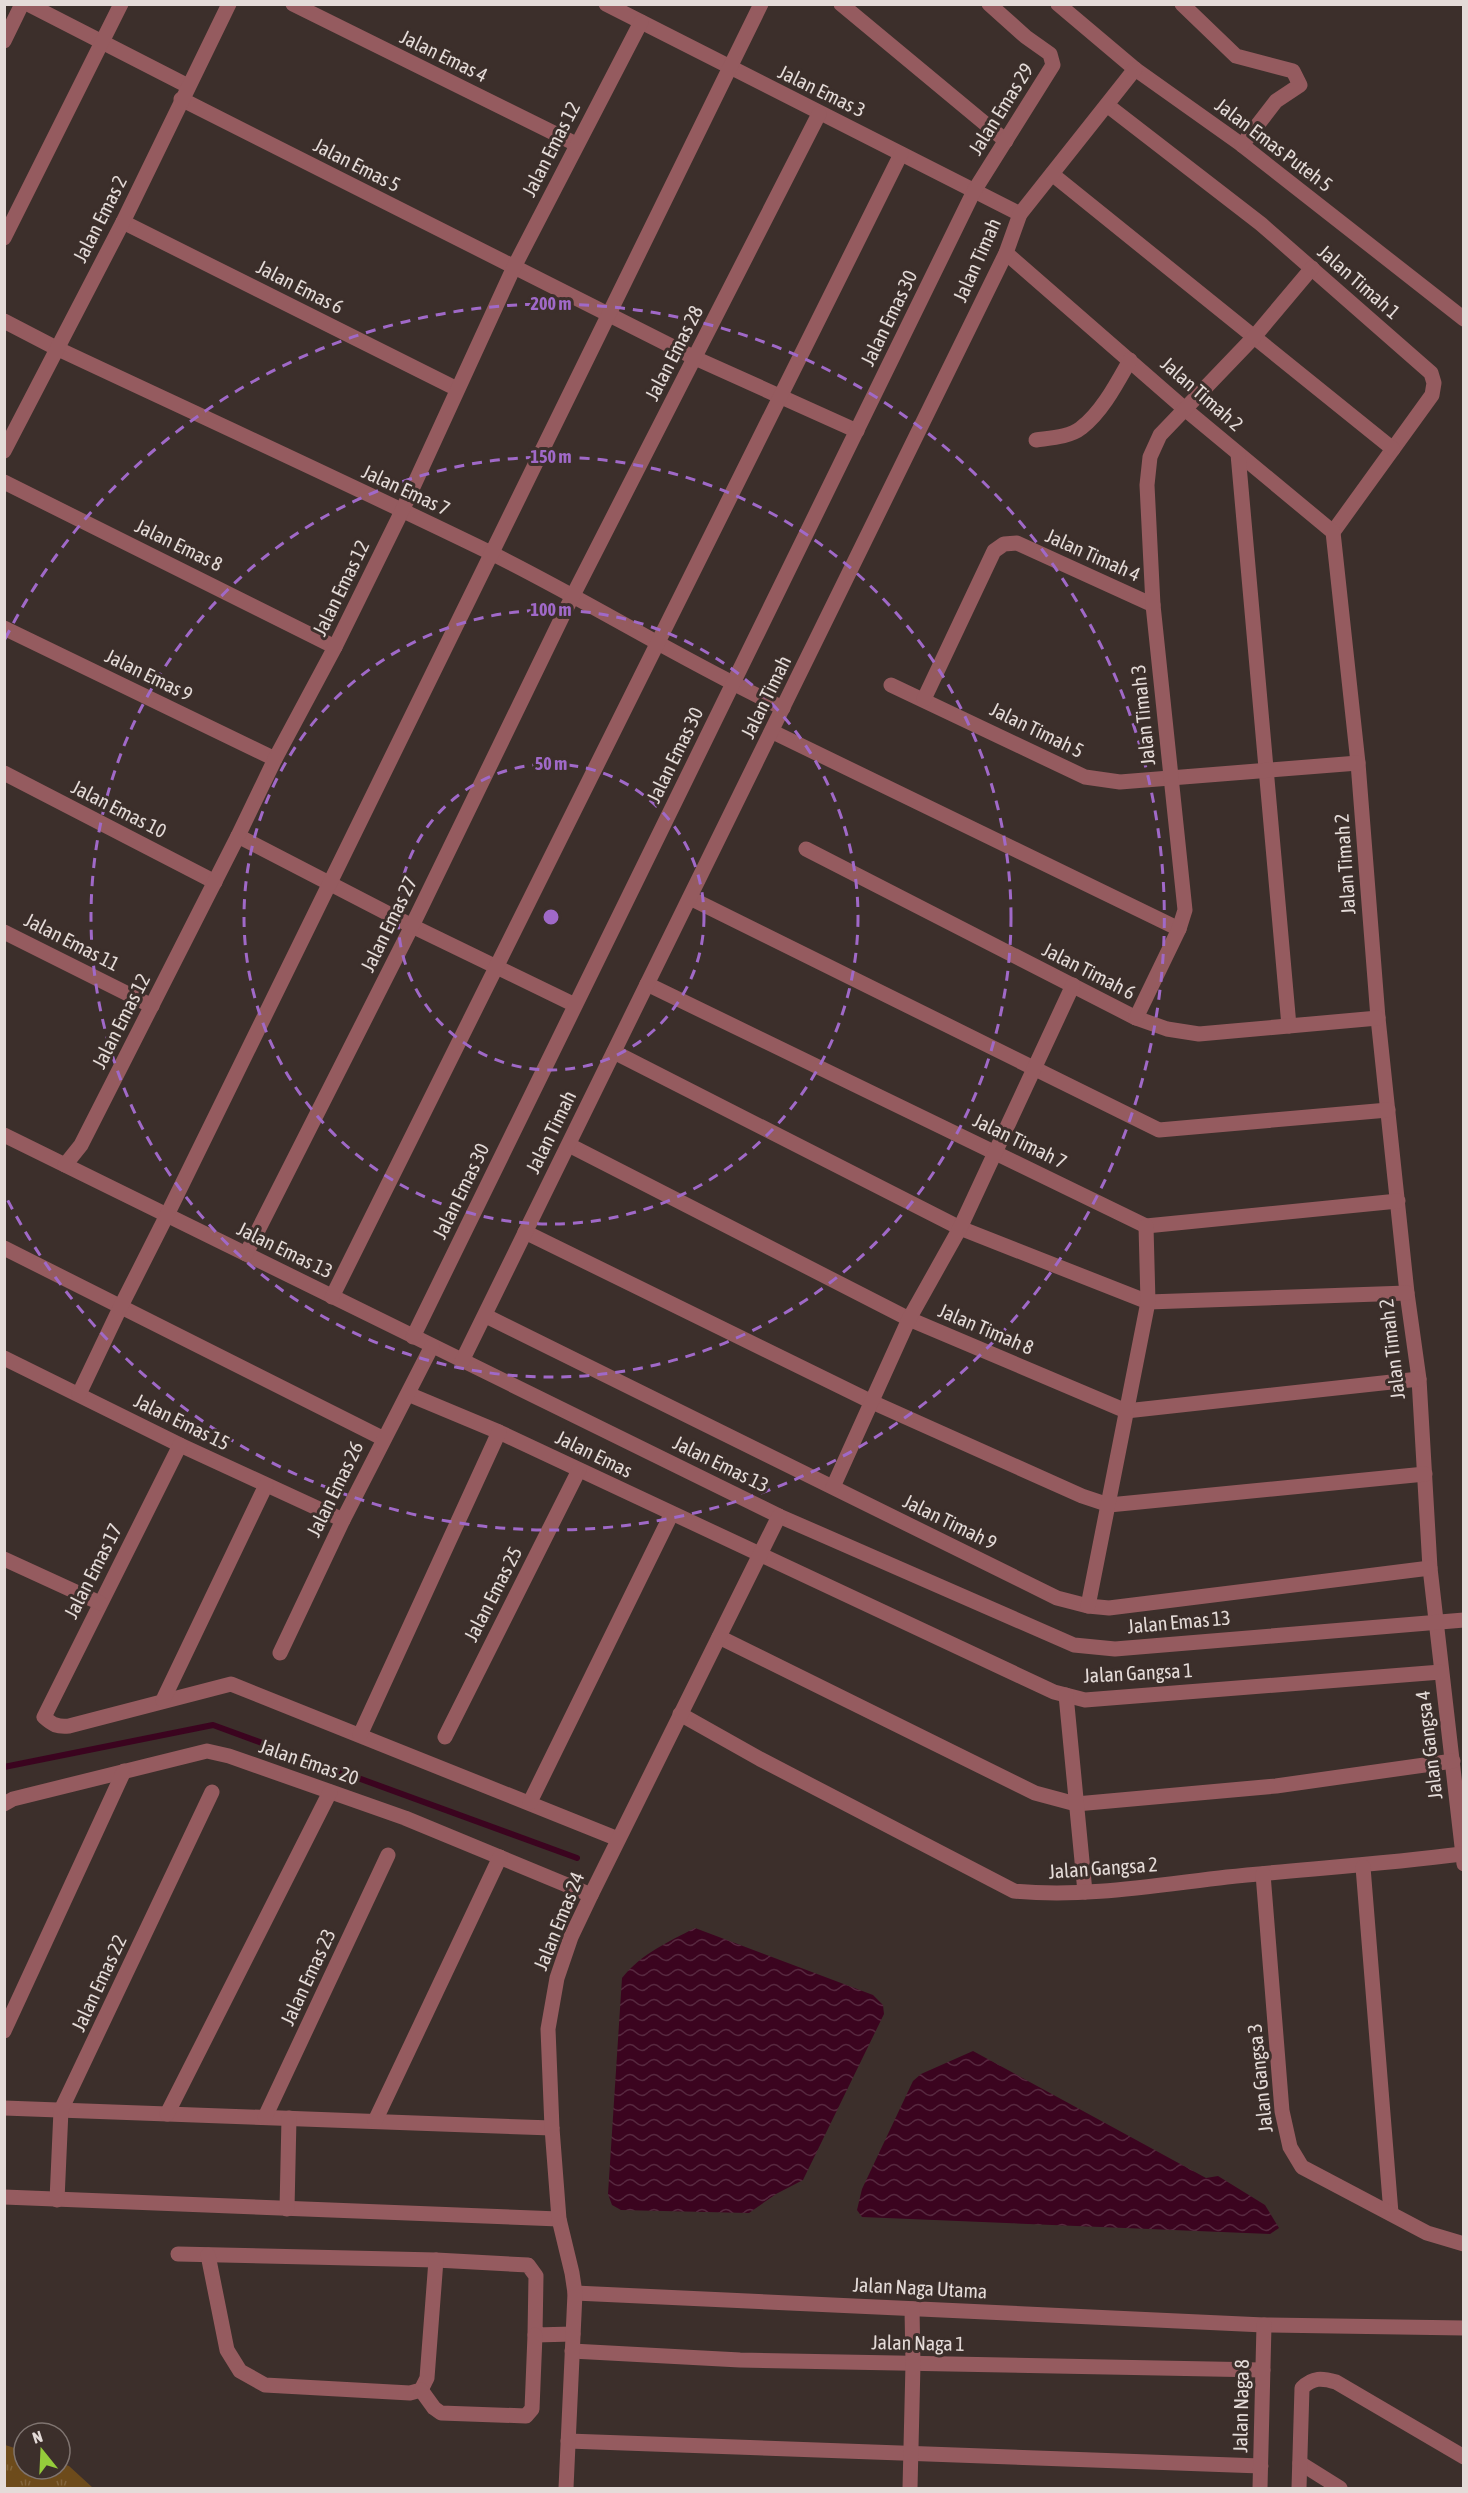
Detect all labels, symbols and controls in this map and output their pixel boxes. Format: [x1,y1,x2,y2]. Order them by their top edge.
street label: Jalan Emas 4 [397,25,492,87]
street label: Jalan Emas 29 [963,59,1038,159]
street label: Jalan Emas 3 [775,60,870,122]
street label: Jalan Emas Puteh 5 [1211,93,1337,196]
street label: Jalan Emas 12 [517,97,584,200]
street label: Jalan Emas 5 [310,133,404,196]
street label: Jalan Emas 2 [68,172,131,266]
street label: Jalan Timah [948,214,1005,305]
street label: Jalan Timah 1 [1314,240,1405,324]
street label: Jalan Emas 6 [253,255,347,318]
street label: Jalan Emas 30 [856,266,922,369]
text: 200 m [531,293,571,314]
street label: Jalan Emas 28 [640,301,707,404]
street label: Jalan Timah 2 [1157,352,1248,436]
text: 150 m [531,446,571,467]
street label: Jalan Emas 7 [359,459,454,520]
street label: Jalan Emas 8 [132,514,227,576]
street label: Jalan Timah 4 [1042,523,1144,586]
street label: Jalan Emas 12 [308,536,374,639]
text: 100 m [531,599,571,620]
street label: Jalan Emas 9 [102,644,197,706]
street label: Jalan Timah [736,652,795,742]
street label: Jalan Timah 3 [1126,663,1159,767]
street label: Jalan Timah 5 [987,697,1088,762]
street label: Jalan Emas 30 [642,703,708,806]
text: 50 m [535,753,567,774]
street label: Jalan Emas 10 [68,775,171,842]
street label: Jalan Timah 2 [1329,813,1360,915]
street label: Jalan Emas 27 [356,872,422,975]
centre of rings [541,907,561,927]
street label: Jalan Emas 11 [21,908,124,975]
street label: Jalan Timah 6 [1039,937,1140,1004]
street label: Jalan Emas 12 [87,969,154,1072]
street label: Jalan Timah [521,1087,580,1177]
street label: Jalan Timah 7 [970,1108,1071,1173]
street label: Jalan Emas 30 [428,1139,494,1242]
street label: Jalan Emas 13 [234,1217,337,1283]
street label: Jalan Timah 2 [1374,1297,1409,1401]
street label: Jalan Timah 8 [935,1298,1037,1359]
street label: Jalan Emas 15 [131,1389,234,1455]
street label: Jalan Emas [552,1425,636,1482]
street label: Jalan Emas 13 [670,1431,773,1497]
street label: Jalan Emas 26 [302,1437,368,1540]
street label: Jalan Timah 9 [900,1489,1001,1554]
street label: Jalan Emas 17 [59,1519,126,1622]
street label: Jalan Emas 25 [459,1542,526,1645]
street label: Jalan Emas 13 [1126,1606,1232,1637]
street label: Jalan Gangsa 1 [1083,1658,1193,1687]
street label: Jalan Gangsa 4 [1410,1689,1447,1801]
street label: Jalan Emas 20 [256,1734,362,1789]
street label: Jalan Gangsa 2 [1048,1852,1158,1883]
street label: Jalan Emas 24 [528,1868,589,1973]
street label: Jalan Emas 23 [275,1925,340,2029]
street label: Jalan Emas 22 [66,1931,131,2035]
street label: Jalan Gangsa 3 [1242,2022,1277,2134]
street label: Jalan Naga Utama [852,2272,988,2303]
street label: Jalan Naga 1 [871,2330,965,2355]
street label: Jalan Naga 8 [1228,2359,1253,2453]
north arrow [12,2421,72,2481]
text: N [30,2427,45,2447]

